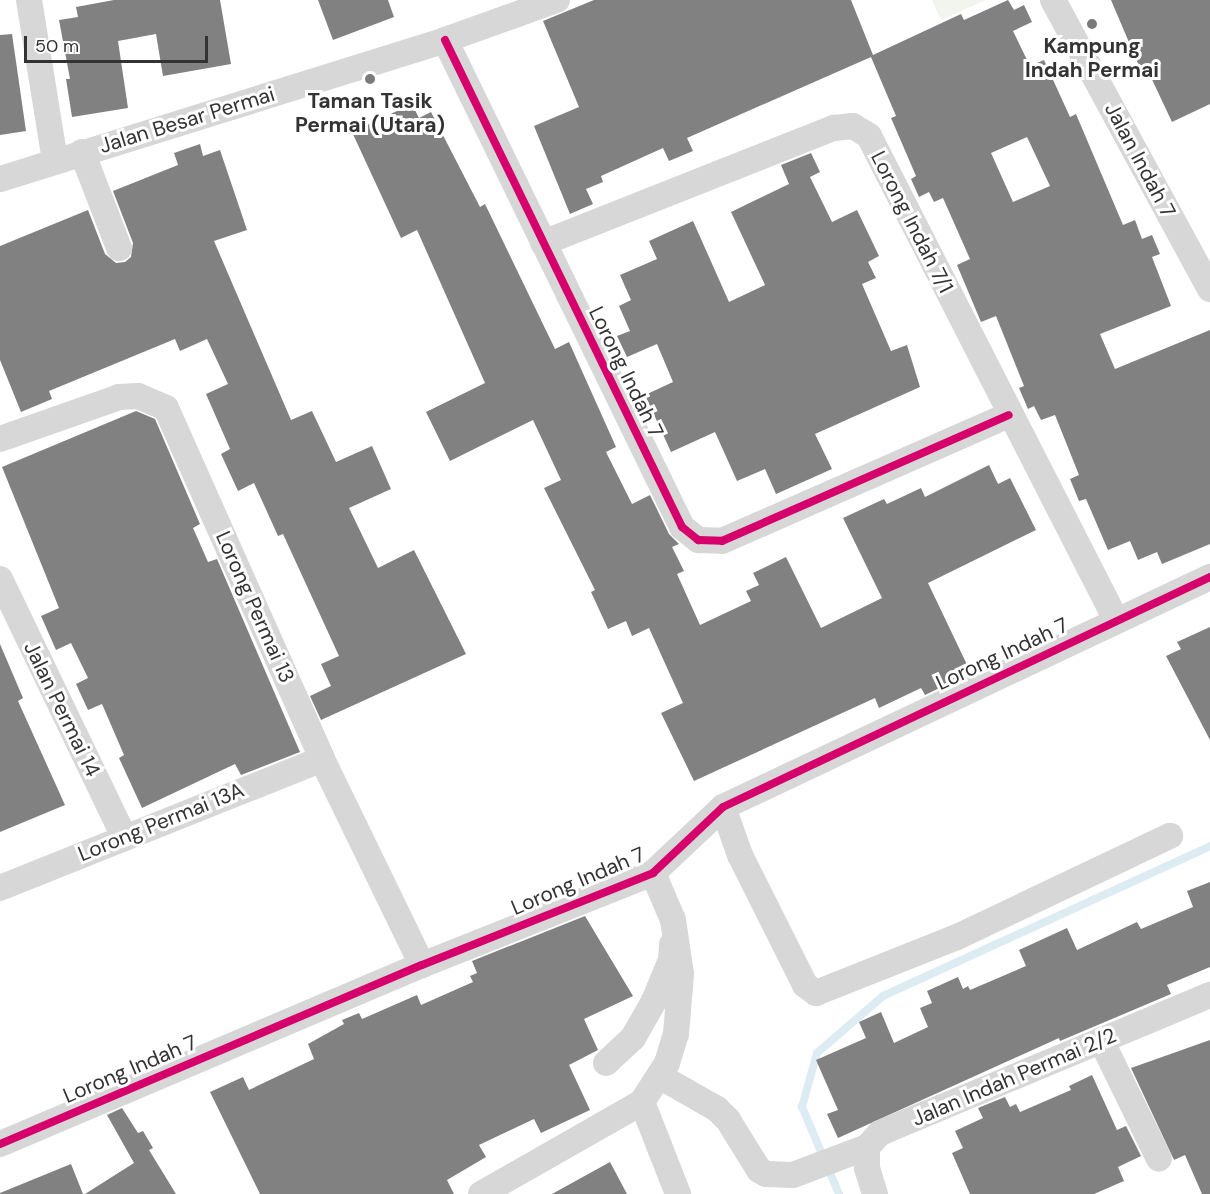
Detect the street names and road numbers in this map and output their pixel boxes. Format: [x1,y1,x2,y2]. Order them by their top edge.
street label: Jalan Besar Permai [96,81,278,159]
street label: Jalan Indah 7 [1099,98,1181,222]
street label: Lorong Indah 7/1 [865,147,959,297]
street label: Lorong Indah 7 [583,302,669,442]
street label: Lorong Permai 13 [210,527,300,687]
street label: Lorong Indah 7 [932,612,1072,696]
street label: Jalan Permai 14 [18,637,106,781]
street label: Lorong Permai 13A [75,777,247,867]
street label: Lorong Indah 7 [507,842,649,920]
street label: Jalan Indah Permai 2/2 [908,1023,1120,1131]
street label: Lorong Indah 7 [59,1030,201,1108]

